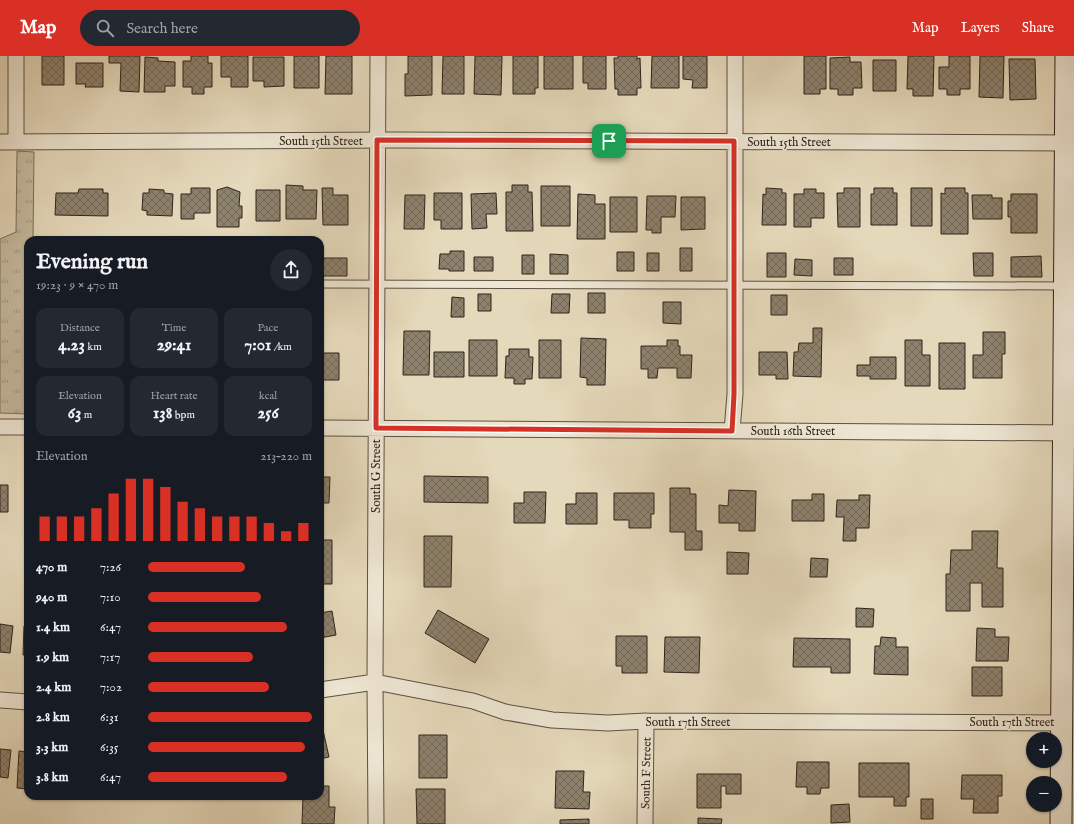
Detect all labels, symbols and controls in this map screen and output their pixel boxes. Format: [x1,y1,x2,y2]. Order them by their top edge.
search box [80,10,360,46]
text: Map [20,16,56,40]
icon: search [94,17,116,39]
text: Search here [126,19,198,38]
text: Map [912,19,939,37]
text: Layers [961,19,1000,37]
text: Share [1022,19,1054,37]
pin [592,124,626,158]
icon: arrive [598,130,620,152]
street label: South 15th Street [279,134,363,149]
street label: South 15th Street [747,135,831,150]
text: Evening run [36,248,148,276]
button: share [270,249,312,291]
text: 19:23 · 9 × 470 m [36,277,118,294]
text: Distance [60,321,100,335]
text: Time [162,321,186,335]
text: Pace [258,321,278,335]
text: 4.23 [58,335,85,356]
text: 29:41 [157,335,191,356]
text: 7:01 [244,335,271,356]
text: km [85,340,102,354]
text: /km [271,340,292,354]
text: Elevation [58,389,102,403]
text: Heart rate [151,389,197,403]
text: kcal [259,389,277,403]
text: 63 [68,403,81,424]
text: 138 [153,403,172,424]
text: 256 [257,403,279,424]
text: m [81,408,92,422]
text: bpm [172,408,195,422]
street label: South 16th Street [751,424,835,439]
street label: South G Street [369,439,384,513]
text: Elevation [36,448,88,465]
text: 213–220 m [260,448,312,465]
text: 470 m [36,559,67,576]
text: 7:26 [100,559,121,576]
text: 940 m [36,589,67,606]
text: 7:10 [100,589,121,606]
text: 1.4 km [36,619,70,636]
text: 6:47 [100,619,121,636]
text: 1.9 km [36,649,69,666]
text: 7:17 [100,649,120,666]
text: 2.4 km [36,679,71,696]
text: 7:02 [100,679,122,696]
text: 2.8 km [36,709,70,726]
text: 6:31 [100,709,119,726]
street label: South 17th Street [646,715,730,730]
street label: South 17th Street [970,715,1054,730]
map controls [1026,732,1062,812]
button: + [1026,732,1062,768]
street label: South F Street [638,737,655,809]
text: 3.3 km [36,739,68,756]
text: 6:35 [100,739,118,756]
text: 3.8 km [36,769,69,786]
text: 6:47 [100,769,121,786]
button: − [1026,776,1062,812]

